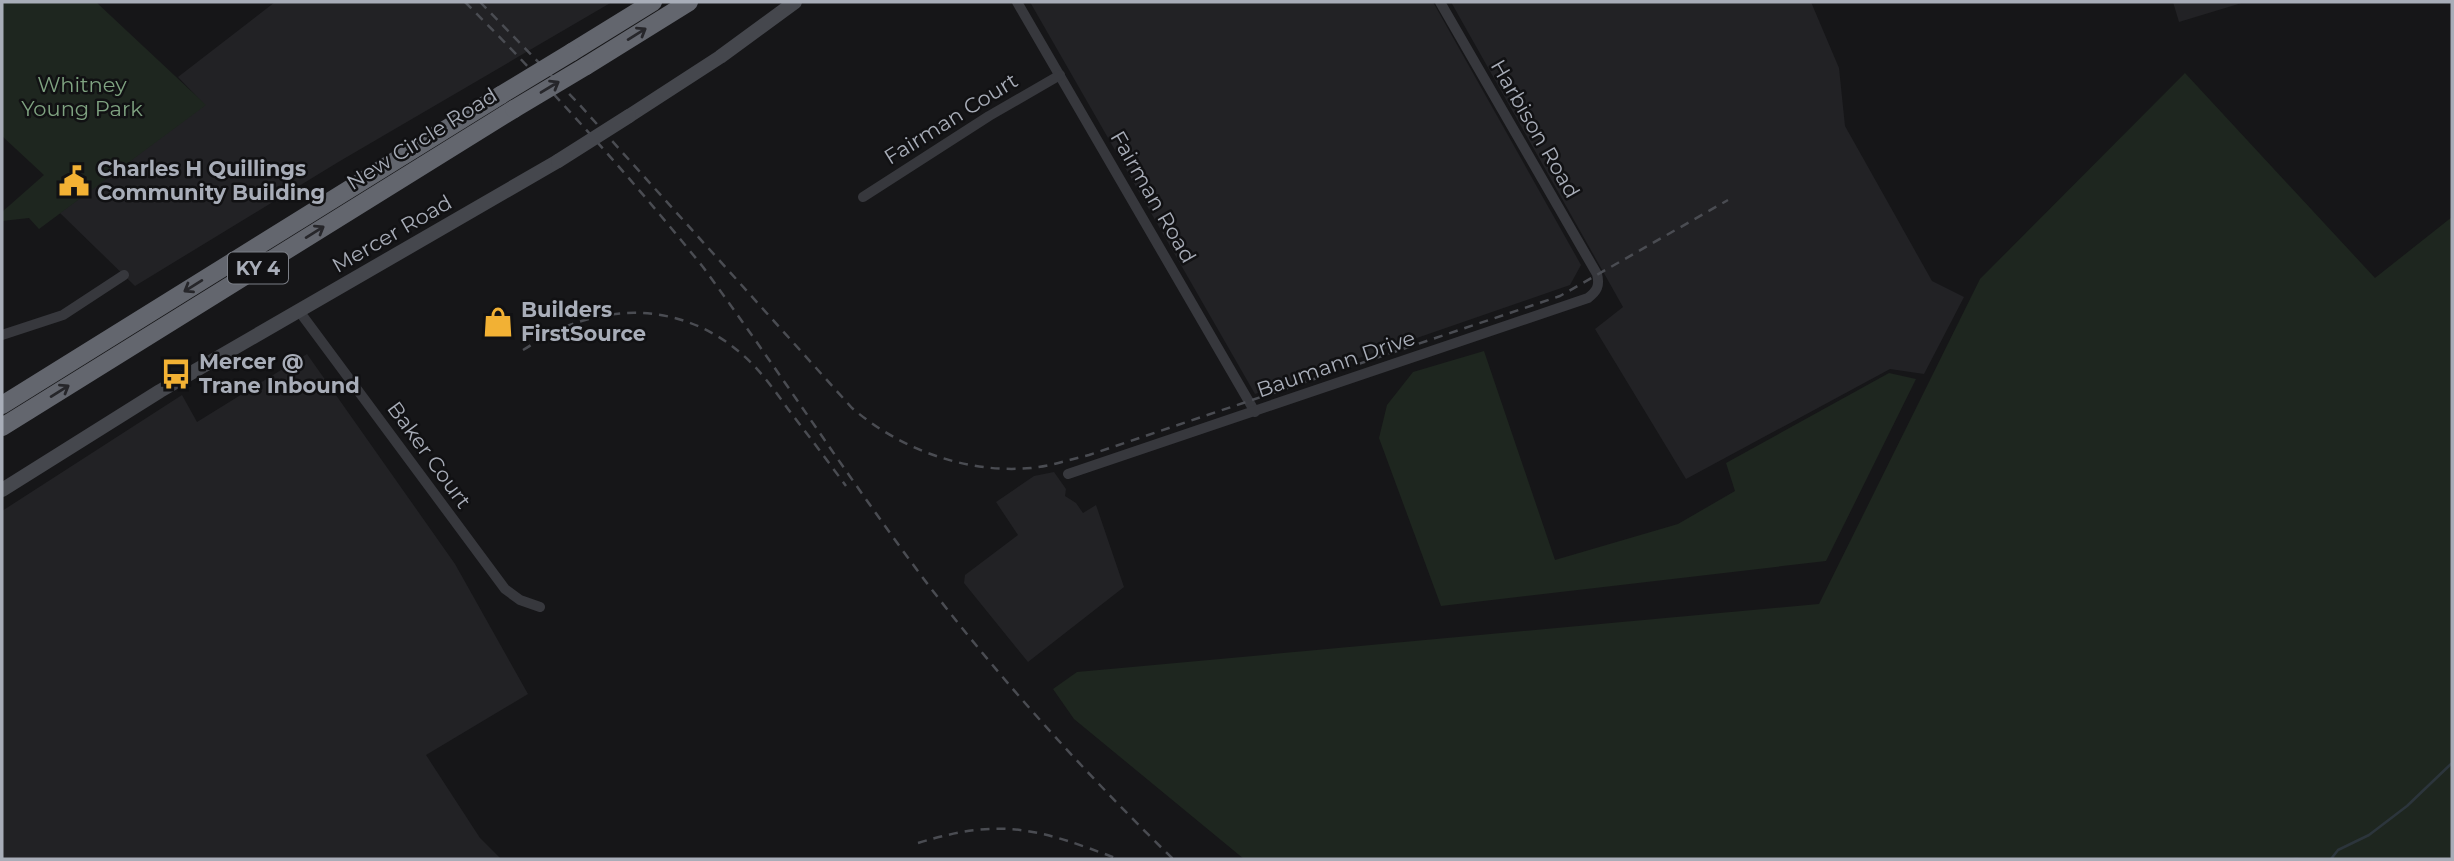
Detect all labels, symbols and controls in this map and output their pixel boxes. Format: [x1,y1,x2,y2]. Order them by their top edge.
one-way arrow [627,26,646,41]
street label: Harbison Road [1486,55,1585,202]
street label: Fairman Court [879,68,1022,170]
park label: Whitney Young Park [21,72,143,121]
one-way arrow [539,80,559,94]
street label: New Circle Road [342,82,502,195]
street label: Fairman Road [1105,126,1201,267]
place label: Charles H Quillings Community Building [97,156,325,205]
public building icon: Charles H Quillings Community Building [57,164,91,198]
street label: Mercer Road [327,189,456,278]
one-way arrow [305,225,325,239]
road number: KY 4 [228,252,288,284]
one-way arrow [184,280,204,294]
place label: Builders FirstSource [521,297,646,346]
shop icon: Builders FirstSource [481,305,515,339]
street label: Baumann Drive [1253,325,1418,402]
place label: Mercer @ Trane Inbound [199,349,360,398]
bus stop icon: Mercer @ Trane Inbound [159,357,193,391]
one-way arrow [49,383,69,397]
street label: Baker Court [382,396,477,513]

